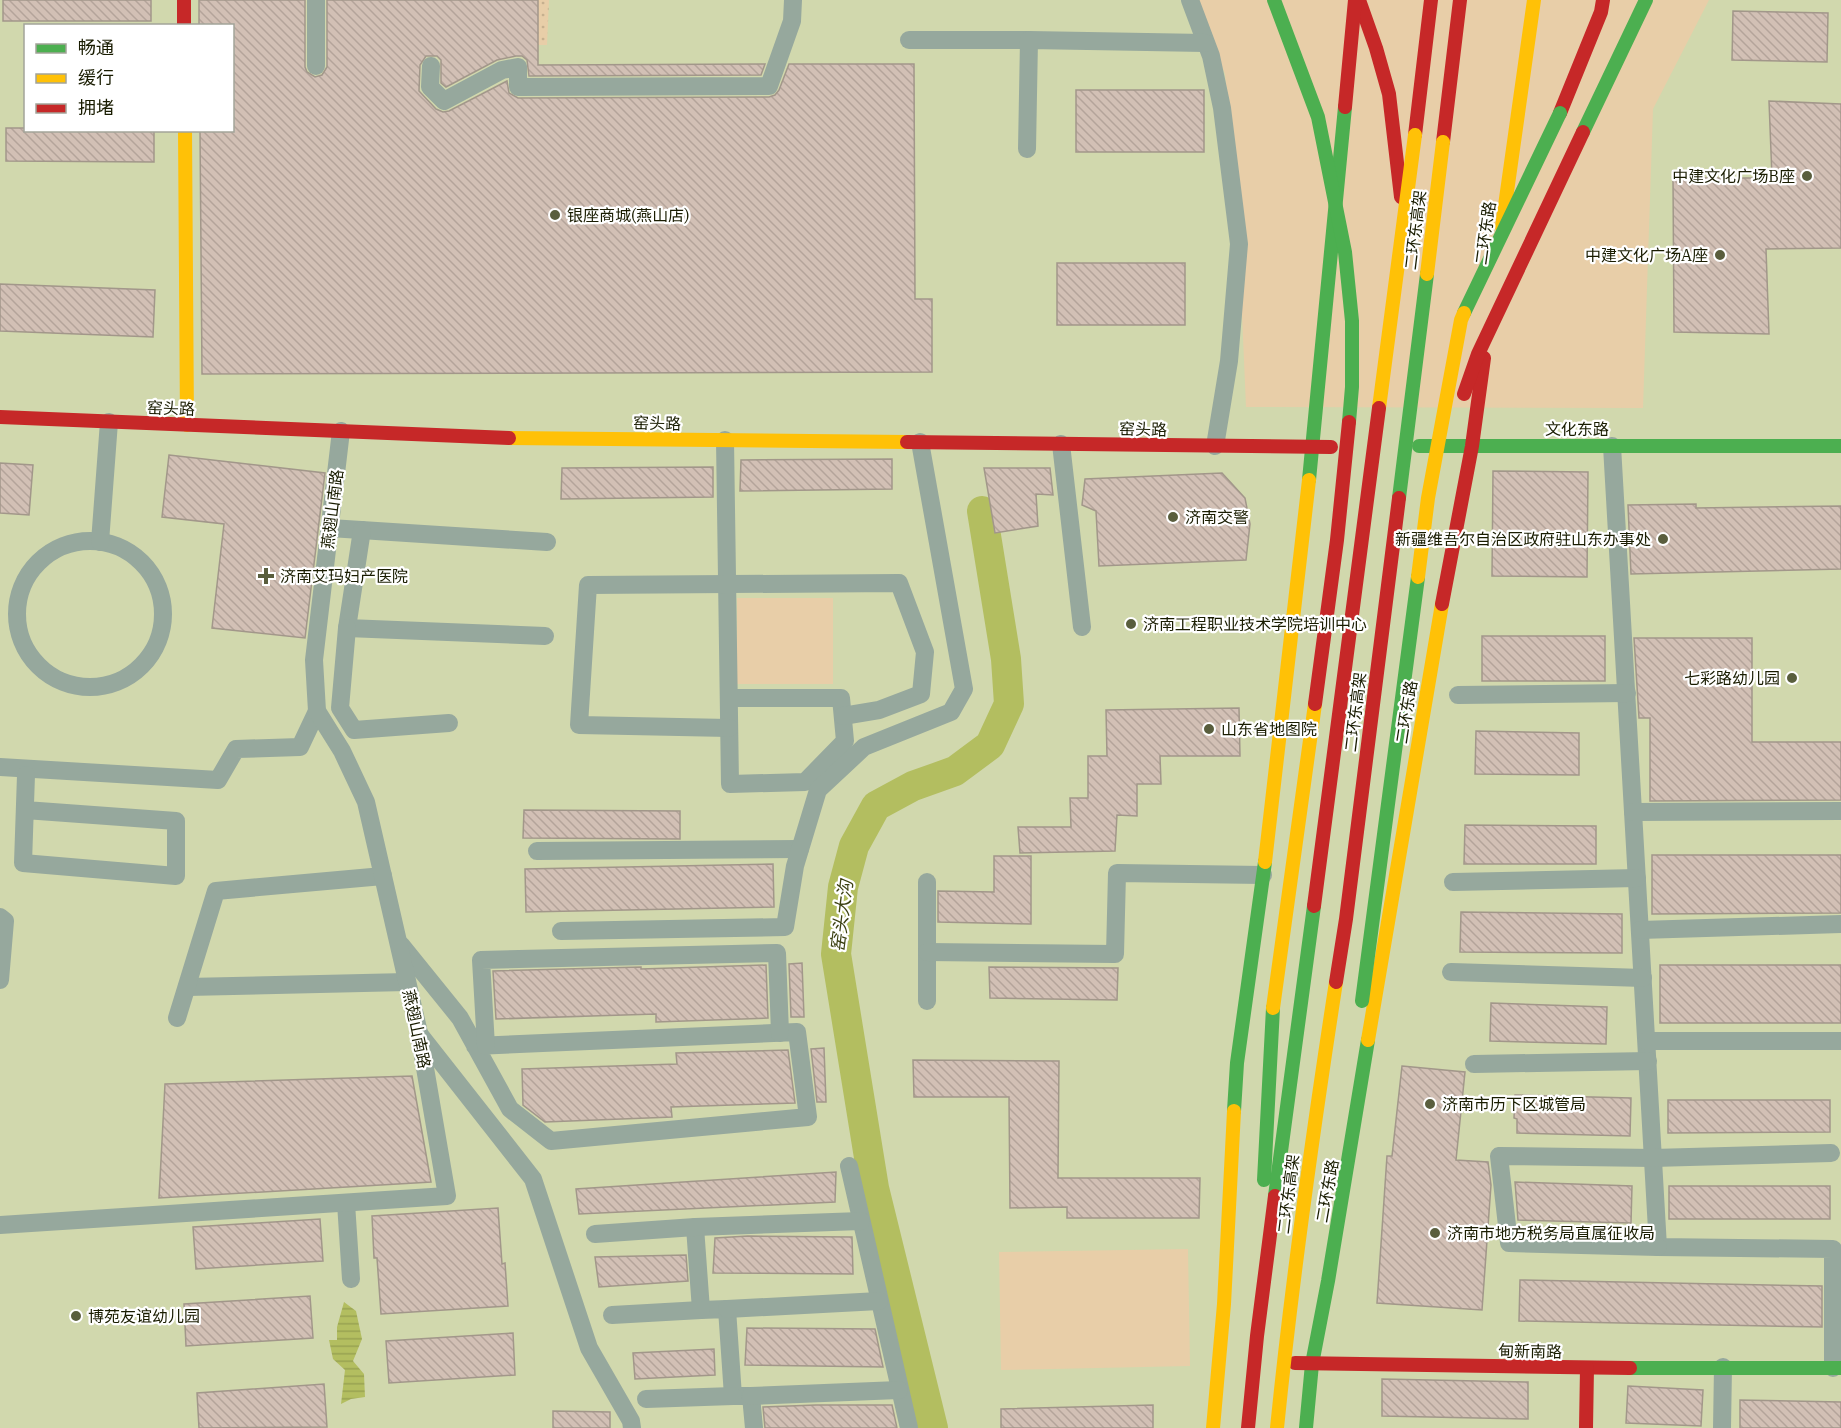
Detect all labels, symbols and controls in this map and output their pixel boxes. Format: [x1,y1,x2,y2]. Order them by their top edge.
legend [24,24,234,132]
text: 畅通 [78,36,114,59]
text: 缓行 [78,66,114,89]
text: 拥堵 [78,96,114,119]
place label: 中建文化广场B座 [1672,166,1795,186]
marker: 中建文化广场B座 [1800,169,1814,183]
street label: 二环东高架 [1400,189,1430,271]
street label: 二环东路 [1471,200,1499,266]
place label: 银座商城(燕山店) [567,205,690,225]
marker: 银座商城(燕山店) [548,208,562,222]
place label: 中建文化广场A座 [1585,245,1708,265]
marker: 中建文化广场A座 [1713,248,1727,262]
street label: 窑头路 [147,397,195,419]
street label: 窑头路 [633,413,681,433]
street label: 窑头路 [1119,419,1167,439]
street label: 文化东路 [1545,419,1609,439]
street label: 燕翅山南路 [317,468,347,550]
place label: 济南交警 [1185,507,1249,527]
marker: 济南交警 [1166,510,1180,524]
place label: 新疆维吾尔自治区政府驻山东办事处 [1395,529,1651,549]
marker: 新疆维吾尔自治区政府驻山东办事处 [1656,532,1670,546]
place label: 济南艾玛妇产医院 [280,566,408,586]
marker: 济南艾玛妇产医院 [257,567,275,585]
place label: 济南工程职业技术学院培训中心 [1143,614,1367,634]
marker: 济南工程职业技术学院培训中心 [1124,617,1138,631]
place label: 七彩路幼儿园 [1684,668,1780,688]
street label: 二环东高架 [1340,671,1370,753]
marker: 七彩路幼儿园 [1785,671,1799,685]
street label: 二环东路 [1391,679,1421,745]
place label: 山东省地图院 [1221,719,1317,739]
marker: 山东省地图院 [1202,722,1216,736]
water label: 窑头大沟 [826,877,858,953]
street label: 燕翅山南路 [399,988,435,1070]
place label: 济南市历下区城管局 [1442,1094,1586,1114]
marker: 济南市历下区城管局 [1423,1097,1437,1111]
street label: 二环东高架 [1273,1153,1303,1235]
street label: 二环东路 [1312,1158,1342,1224]
place label: 济南市地方税务局直属征收局 [1447,1223,1655,1243]
marker: 济南市地方税务局直属征收局 [1428,1226,1442,1240]
place label: 博苑友谊幼儿园 [88,1306,200,1326]
marker: 博苑友谊幼儿园 [69,1309,83,1323]
street label: 甸新南路 [1498,1340,1562,1362]

